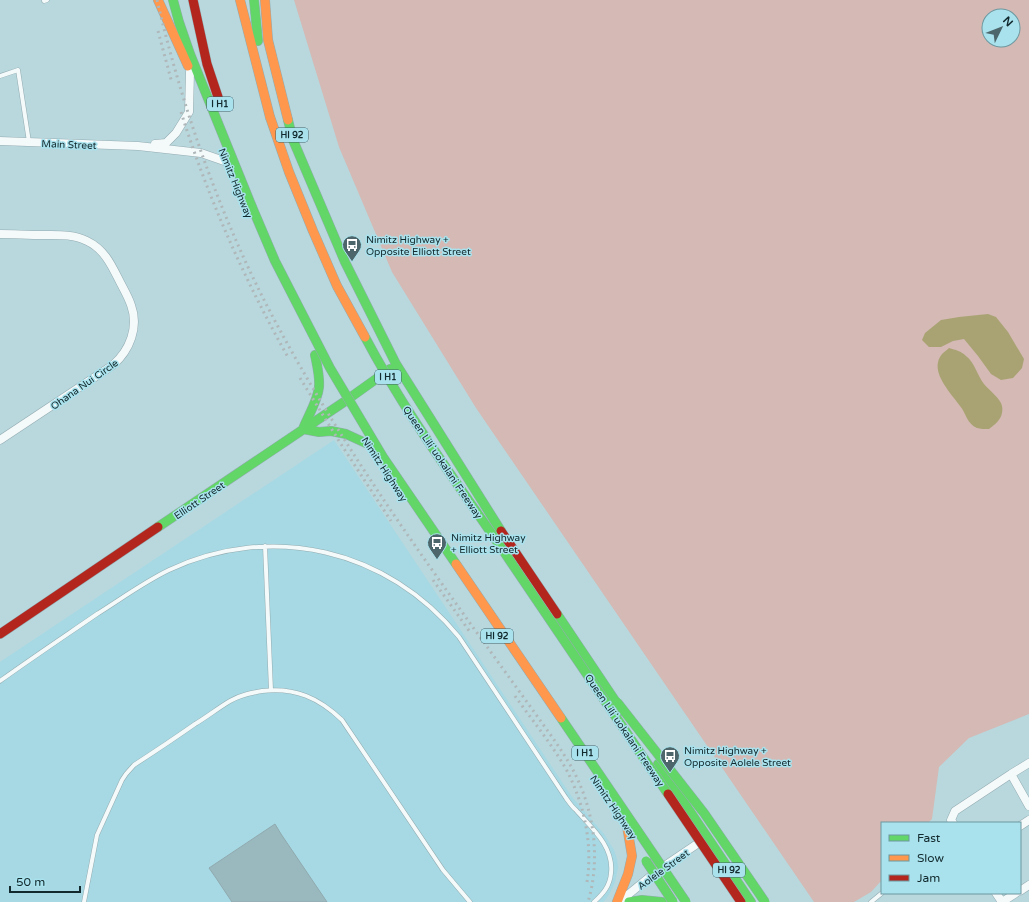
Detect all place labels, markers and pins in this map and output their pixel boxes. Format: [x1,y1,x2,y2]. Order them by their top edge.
bus stop icon: Nimitz Highway + Opposite Elliott Street [341,234,363,262]
place label: Nimitz Highway + Opposite Elliott Street [366,234,471,258]
bus stop icon: Nimitz Highway + Elliott Street [426,532,448,560]
place label: Nimitz Highway + Elliott Street [451,532,526,556]
bus stop icon: Nimitz Highway + Opposite Aolele Street [659,745,681,773]
place label: Nimitz Highway + Opposite Aolele Street [684,745,791,769]

